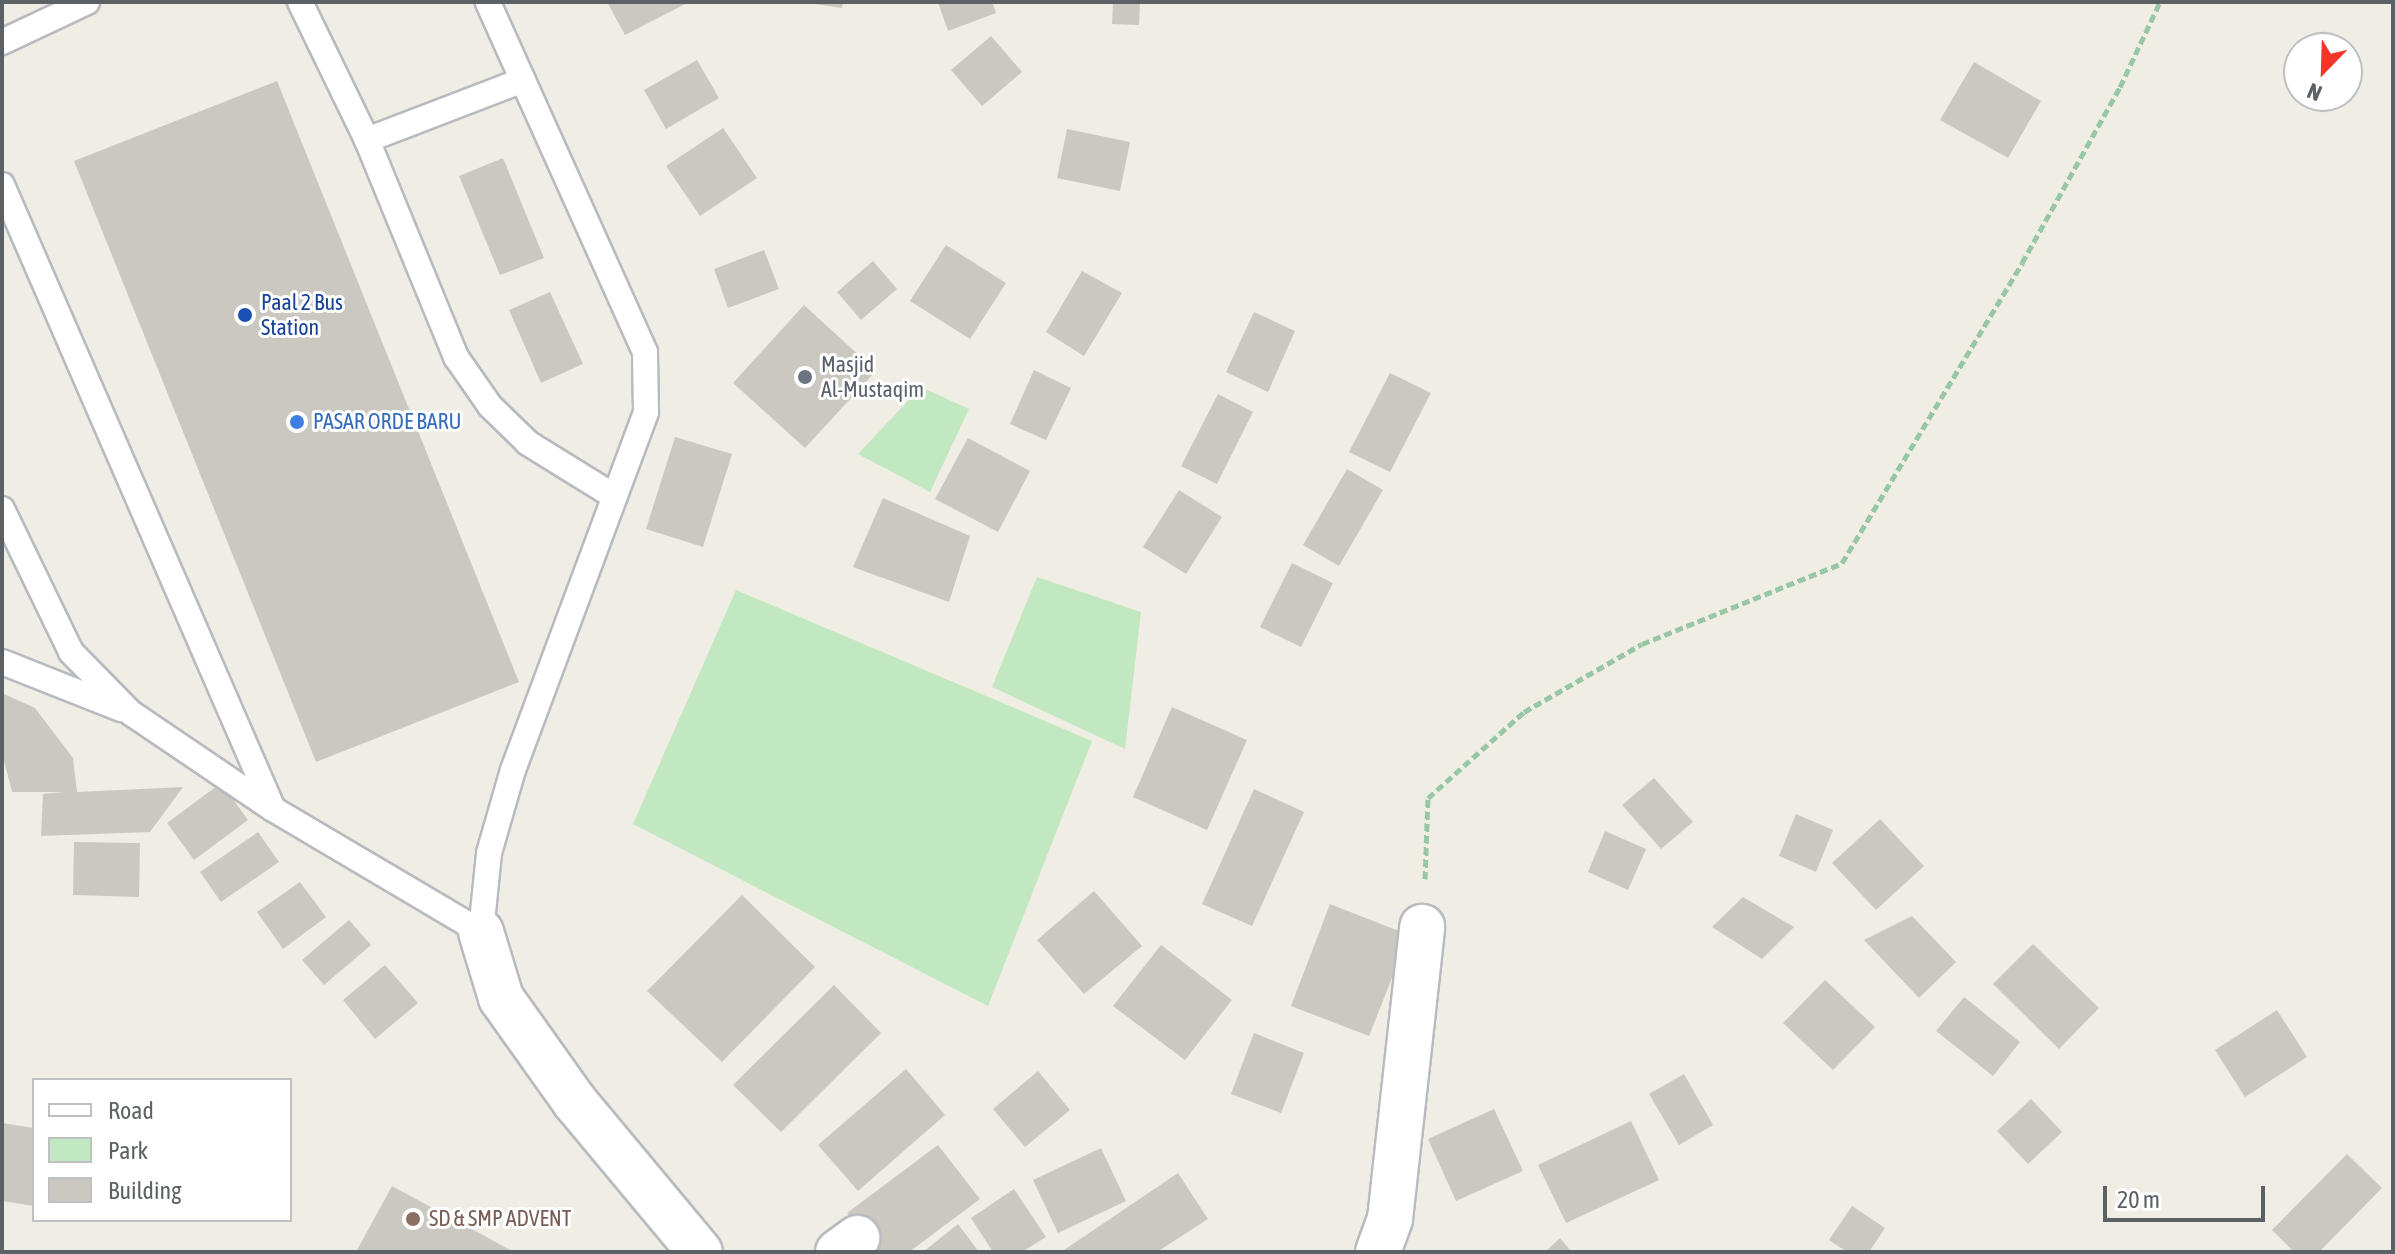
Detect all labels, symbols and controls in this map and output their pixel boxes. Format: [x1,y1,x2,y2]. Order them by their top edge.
north arrow [2283,32,2363,112]
text: N [2303,78,2325,107]
place label: Paal 2 Bus Station [261,289,343,340]
marker: Paal 2 Bus Station [236,306,254,324]
place label: Masjid Al-Mustaqim [821,351,924,402]
marker: Masjid Al-Mustaqim [796,368,814,386]
place label: PASAR ORDE BARU [313,409,461,435]
marker: PASAR ORDE BARU [288,413,306,431]
legend [32,1078,292,1222]
text: Road [108,1097,154,1124]
text: Park [108,1137,148,1164]
scale bar [2107,1170,2269,1220]
text: Building [108,1177,181,1204]
text: 20 m [2117,1186,2160,1213]
place label: SD & SMP ADVENT [429,1206,571,1232]
marker: SD & SMP ADVENT [404,1210,422,1228]

